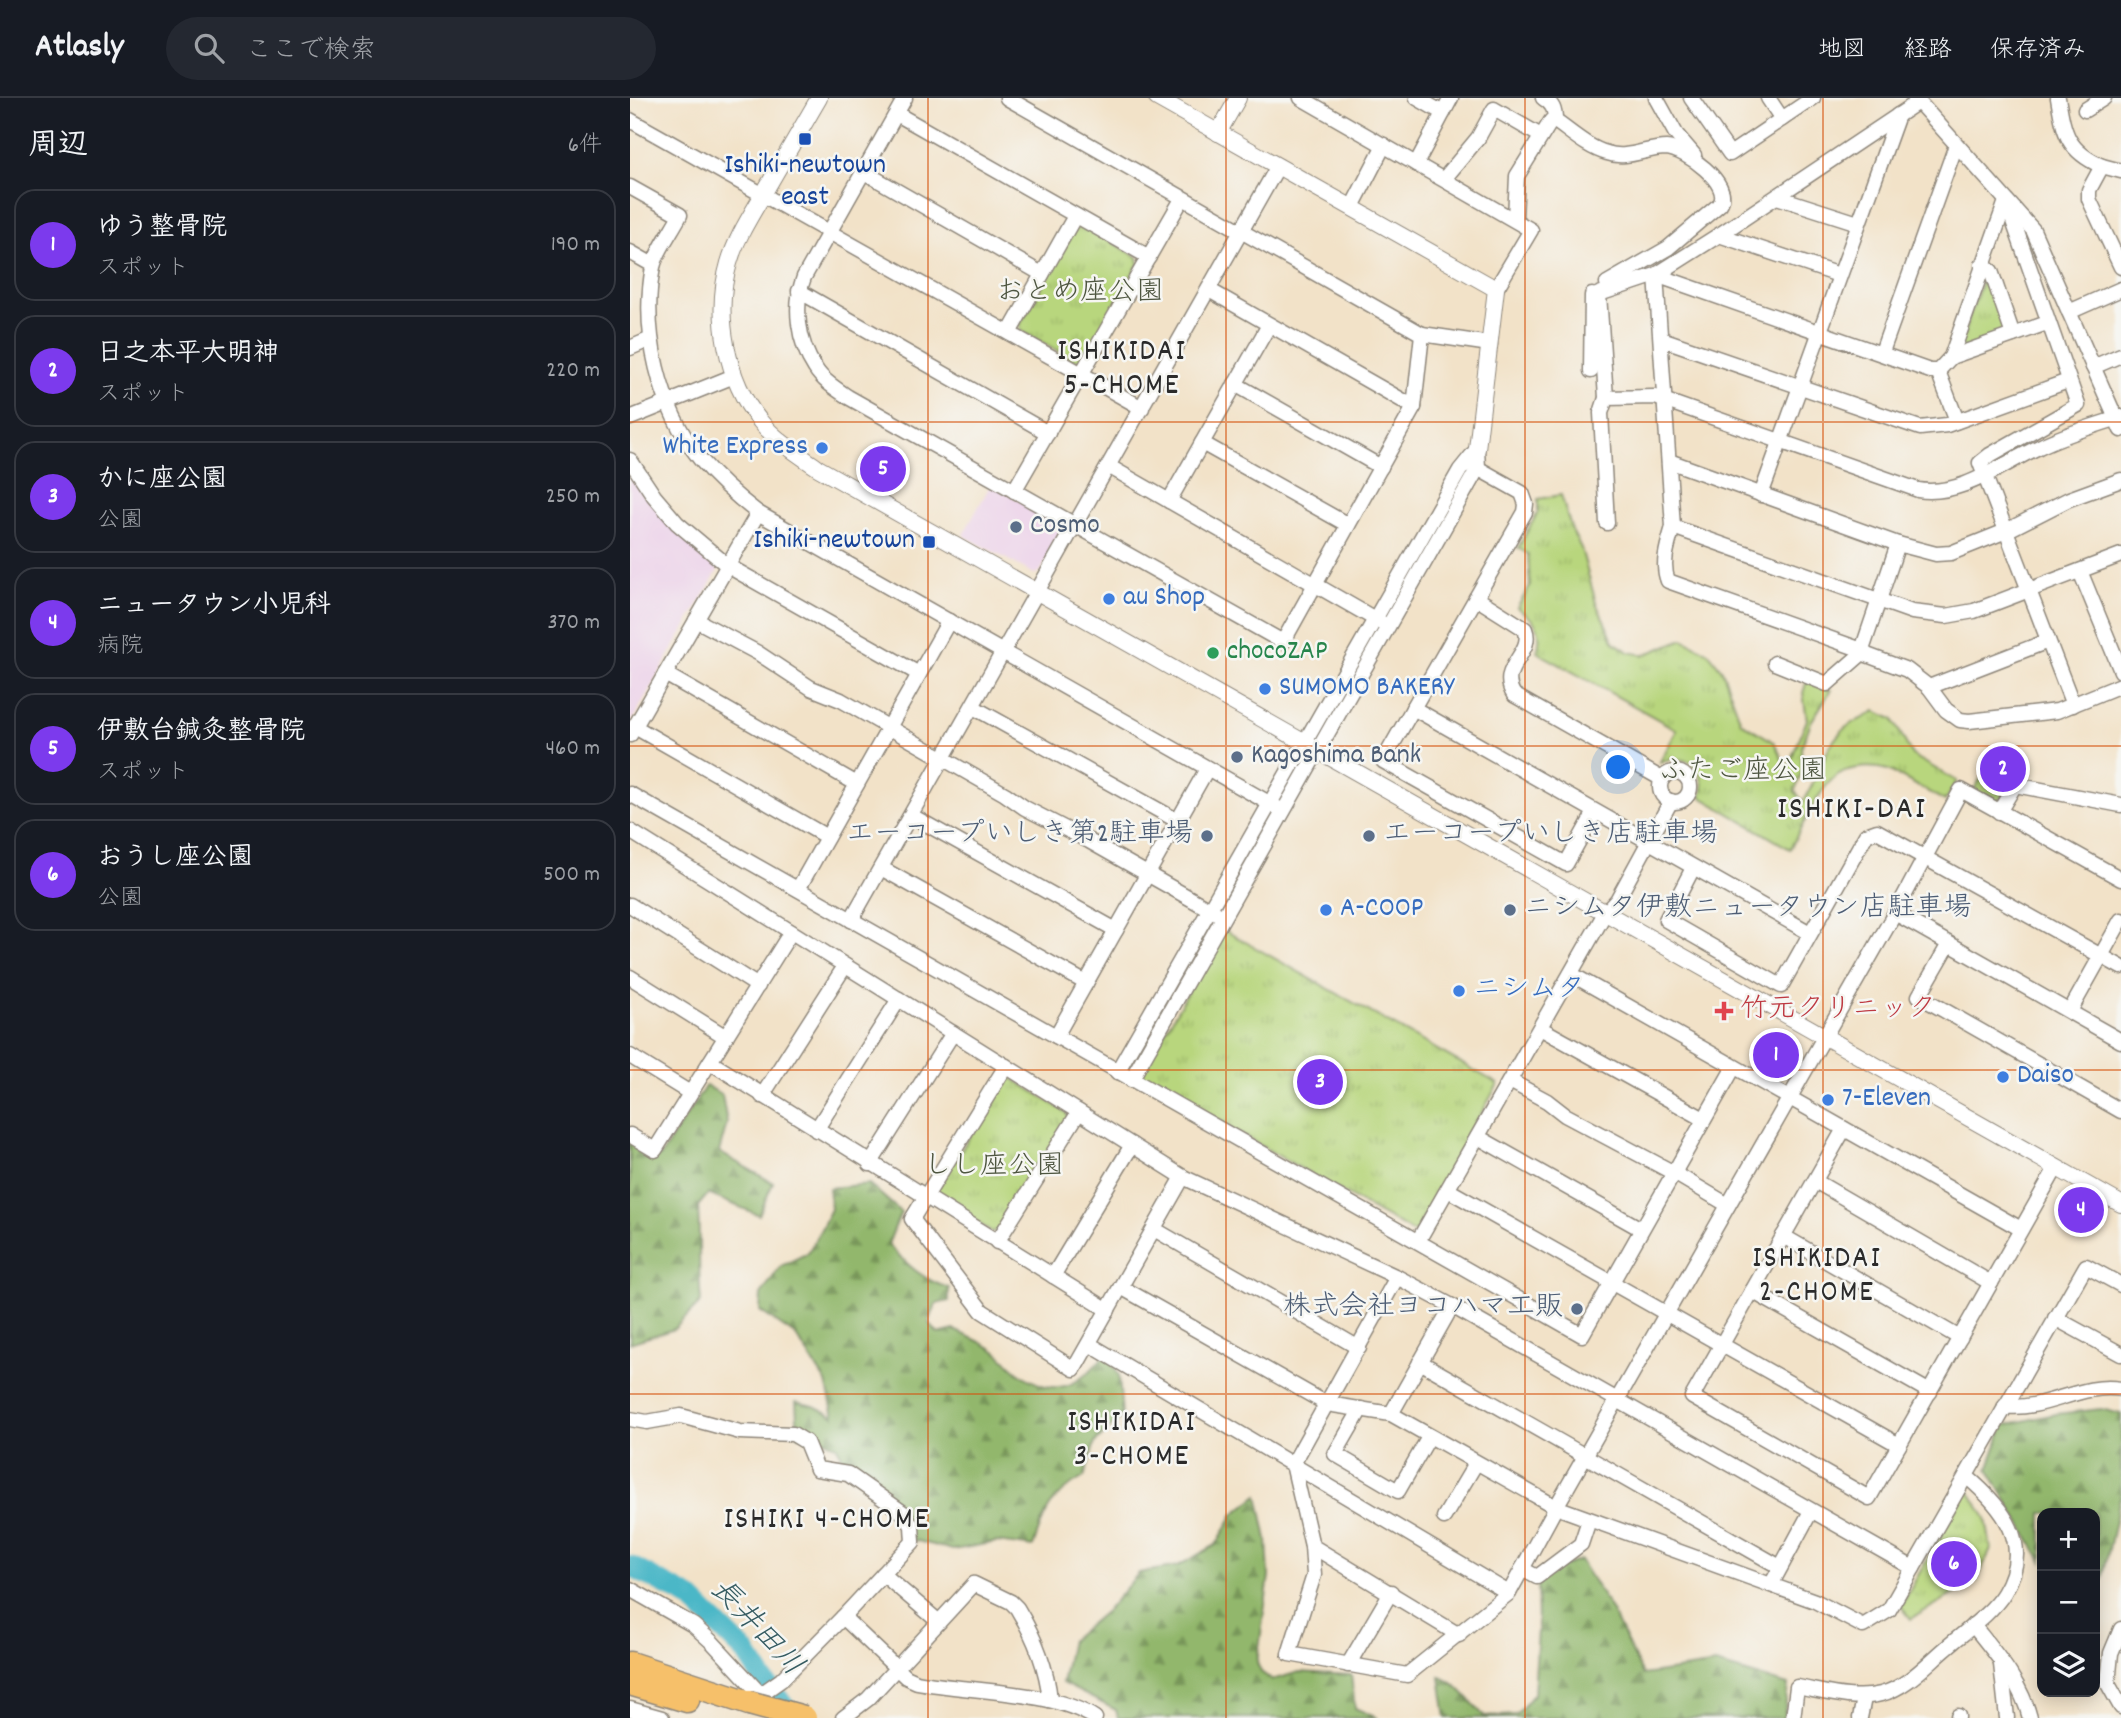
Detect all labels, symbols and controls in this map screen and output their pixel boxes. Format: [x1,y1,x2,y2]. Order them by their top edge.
search box [166,17,656,80]
text: Atlasly [35,25,124,72]
icon: search [190,29,228,67]
text: ここで検索 [246,33,376,70]
text: 地図 [1818,34,1866,68]
text: 経路 [1904,34,1952,68]
text: 保存済み [1990,34,2086,68]
text: 周辺 [28,126,88,169]
text: 6件 [568,130,602,163]
marker: Ishiki-newtown east [797,131,813,147]
place label: Ishiki-newtown east [724,147,886,219]
text: ゆう整骨院 [97,210,227,247]
text: 1 [50,229,56,262]
text: 190 m [551,229,600,262]
text: スポット [97,253,189,286]
park label: おとめ座公園 [996,274,1164,314]
district label: ISHIKIDAI 5-CHOME [1057,332,1187,409]
text: 日之本平大明神 [97,336,279,373]
text: 2 [48,355,58,388]
text: 220 m [546,355,600,388]
text: スポット [97,379,189,412]
place label: White Express [663,428,808,468]
marker: White Express [814,440,830,456]
pin: 5 [860,443,906,495]
text: かに座公園 [97,462,227,499]
text: 3 [48,481,58,514]
text: 250 m [546,481,600,514]
text: 公園 [97,505,143,538]
place label: Cosmo [1030,507,1100,547]
marker: Cosmo [1008,519,1024,535]
place label: Ishiki-newtown [753,522,915,562]
marker: Ishiki-newtown [921,534,937,550]
place label: au Shop [1123,579,1205,619]
text: ニュータウン小児科 [97,588,330,625]
marker: au Shop [1101,591,1117,607]
text: 4 [48,607,58,640]
text: 370 m [547,607,600,640]
text: 病院 [97,631,143,664]
place label: chocoZAP [1227,633,1328,673]
marker: chocoZAP [1205,645,1221,661]
place label: SUMOMO BAKERY [1279,669,1455,709]
marker: SUMOMO BAKERY [1257,681,1273,697]
text: 伊敷台鍼灸整骨院 [97,714,305,751]
text: 5 [48,733,58,766]
text: 460 m [546,733,600,766]
place label: Kagoshima Bank [1251,737,1421,777]
pin: 2 [1980,743,2026,795]
marker: Kagoshima Bank [1229,749,1245,765]
your location [1601,750,1635,784]
park label: ふたご座公園 [1659,753,1827,793]
text: スポット [97,757,189,790]
district label: ISHIKI-DAI [1777,788,1927,834]
place label: エーコープいしき第2駐車場 [846,816,1193,856]
place label: エーコープいしき店駐車場 [1383,816,1718,856]
marker: エーコープいしき第2駐車場 [1199,828,1215,844]
marker: エーコープいしき店駐車場 [1361,828,1377,844]
text: おうし座公園 [97,840,253,877]
text: 6 [47,859,59,892]
text: 500 m [543,859,600,892]
text: 公園 [97,883,143,916]
place label: A-COOP [1340,890,1424,930]
place label: ニシムタ伊敷ニュータウン店駐車場 [1524,890,1971,930]
marker: A-COOP [1318,902,1334,918]
marker: ニシムタ伊敷ニュータウン店駐車場 [1502,902,1518,918]
place label: ニシムタ [1473,971,1585,1011]
marker: ニシムタ [1451,983,1467,999]
place label: 竹元クリニック [1740,991,1936,1031]
marker: 竹元クリニック [1714,1001,1734,1021]
pin: 1 [1753,1029,1799,1081]
pin: 3 [1297,1056,1343,1108]
place label: Daiso [2017,1057,2074,1097]
marker: Daiso [1995,1069,2011,1085]
place label: 7-Eleven [1842,1080,1931,1120]
marker: 7-Eleven [1820,1092,1836,1108]
park label: しし座公園 [924,1148,1064,1188]
pin: 4 [2058,1184,2104,1236]
district label: ISHIKIDAI 2-CHOME [1752,1239,1882,1316]
place label: 株式会社ヨコハマ工販 [1283,1289,1563,1329]
marker: 株式会社ヨコハマ工販 [1569,1301,1585,1317]
district label: ISHIKIDAI 3-CHOME [1067,1403,1197,1480]
district label: ISHIKI 4-CHOME [724,1500,930,1543]
map controls [2037,1508,2100,1697]
button: + [2037,1508,2100,1571]
pin: 6 [1931,1538,1977,1590]
water label: 長井田川 [698,1570,812,1688]
button: − [2037,1571,2100,1634]
button: layers [2037,1634,2100,1697]

